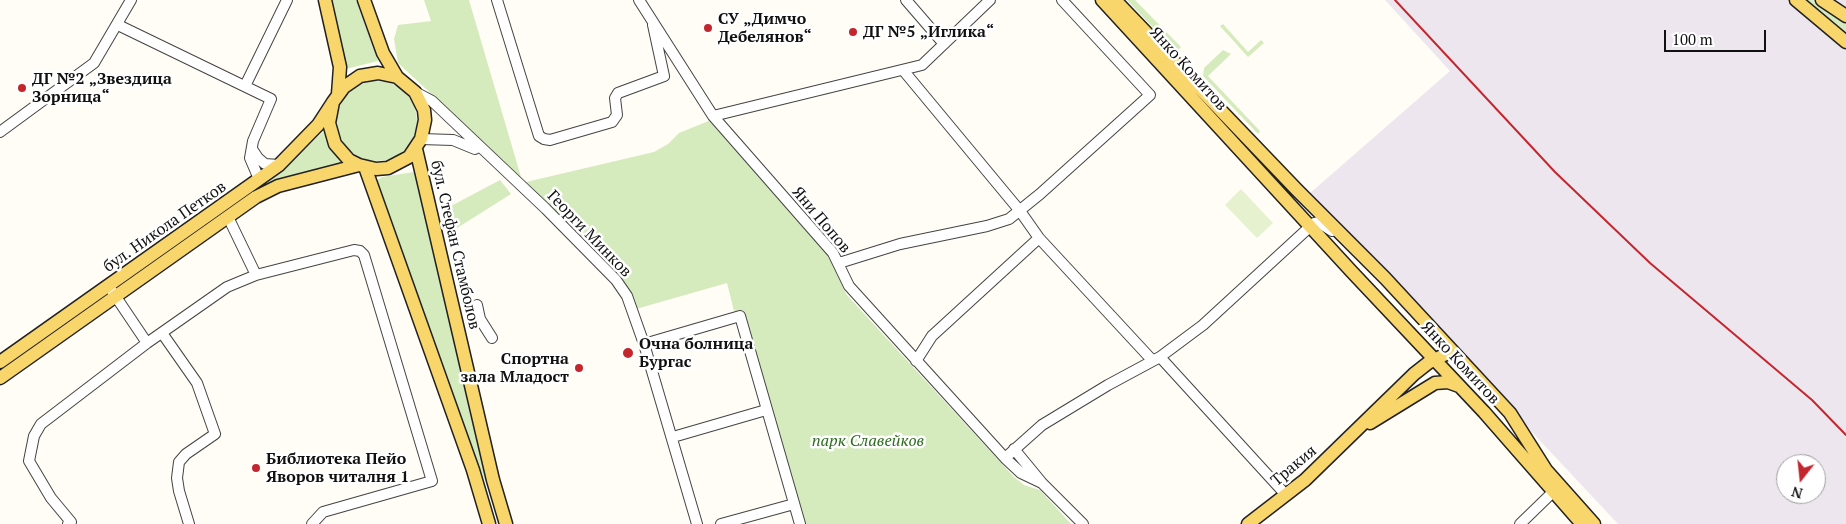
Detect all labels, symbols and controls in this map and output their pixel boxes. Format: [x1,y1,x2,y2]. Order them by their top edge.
place label: СУ „Димчо Дебелянов“ [718,9,812,47]
scale bar [1666,20,1768,52]
marker: СУ „Димчо Дебелянов“ [702,22,714,34]
place label: ДГ №5 „Иглика“ [863,22,994,42]
street label: Янко Комитов [1145,23,1231,115]
marker: ДГ №5 „Иглика“ [847,26,859,38]
text: 100 m [1672,29,1713,49]
place label: ДГ №2 „Звездица Зорница“ [32,69,172,107]
marker: ДГ №2 „Звездица Зорница“ [16,82,28,94]
street label: бул. Стефан Стамболов [426,159,484,331]
street label: бул. Никола Петков [100,177,230,277]
street label: Яни Попов [788,183,854,257]
street label: Георги Минков [543,187,635,281]
street label: Янко Комитов [1417,317,1503,409]
place label: Oчна болница Бургас [639,334,753,372]
marker: Oчна болница Бургас [621,346,635,360]
place label: Спортна зала Младост [461,349,569,387]
marker: Спортна зала Младост [573,362,585,374]
park label: парк Славейков [812,431,924,451]
street label: Тракия [1267,441,1321,491]
place label: Библиотека Пейо Яворов читалня 1 [266,449,409,487]
north arrow [1776,454,1826,504]
marker: Библиотека Пейо Яворов читалня 1 [250,462,262,474]
text: N [1789,482,1805,504]

